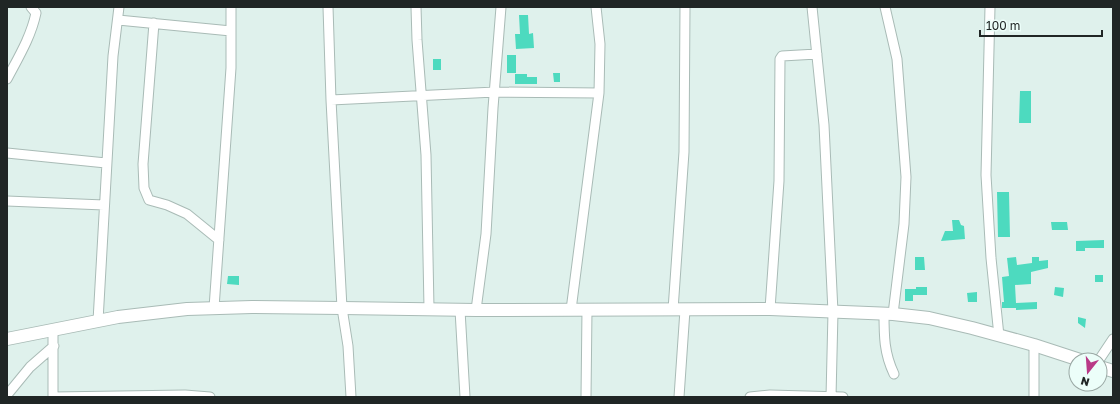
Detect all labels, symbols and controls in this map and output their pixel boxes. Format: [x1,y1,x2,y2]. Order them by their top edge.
scale bar [980,12,1102,38]
text: 100 m [986,18,1020,33]
north arrow [1068,352,1108,392]
text: N [1079,375,1091,389]

